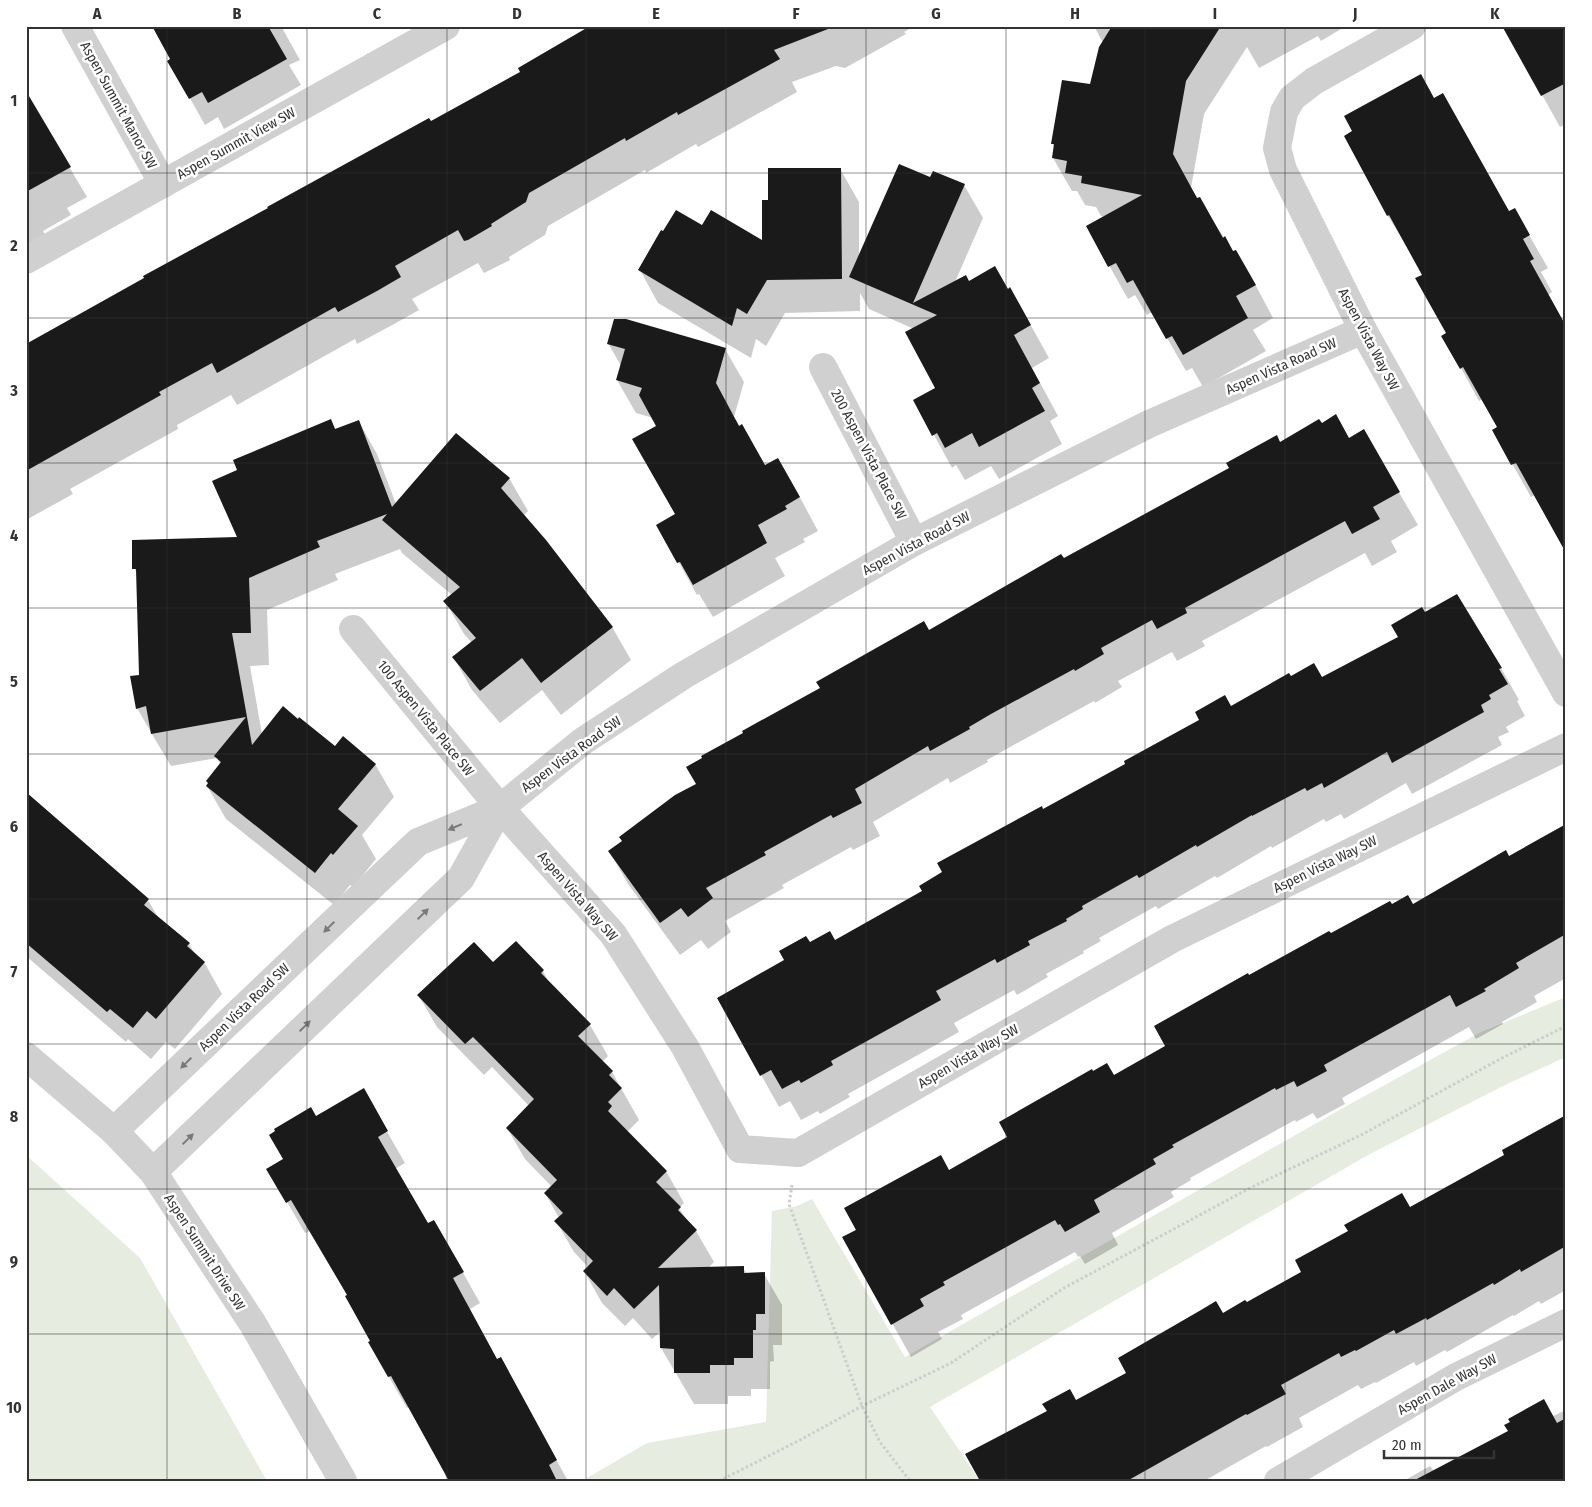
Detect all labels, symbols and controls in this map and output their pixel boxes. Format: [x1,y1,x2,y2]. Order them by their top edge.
text: A [92,4,102,23]
text: B [233,4,242,23]
text: C [373,4,382,23]
text: D [512,4,522,23]
text: E [652,4,660,23]
text: F [792,4,800,23]
text: G [931,4,941,23]
text: H [1070,4,1080,23]
text: I [1213,4,1217,23]
text: J [1352,4,1357,23]
text: K [1490,4,1500,23]
street label: Aspen Summit Manor SW [77,39,161,172]
text: 1 [11,91,17,110]
street label: Aspen Summit View SW [174,104,299,183]
text: 2 [9,236,18,255]
street label: Aspen Vista Way SW [1334,285,1403,394]
street label: Aspen Vista Road SW [1223,334,1340,398]
text: 3 [9,381,18,400]
street label: 200 Aspen Vista Place SW [827,386,910,523]
street label: Aspen Vista Road SW [860,508,973,579]
text: 4 [10,526,18,545]
street label: 100 Aspen Vista Place SW [374,657,478,780]
text: 5 [10,672,18,691]
street label: Aspen Vista Road SW [518,712,625,796]
text: 6 [10,817,18,836]
one-way arrow [448,823,462,831]
street label: Aspen Vista Way SW [1271,832,1380,897]
street label: Aspen Vista Way SW [534,848,621,945]
one-way arrow [417,908,429,920]
one-way arrow [323,921,335,933]
street label: Aspen Vista Road SW [196,959,294,1055]
text: 7 [11,962,18,981]
one-way arrow [299,1020,311,1032]
street label: Aspen Vista Way SW [915,1021,1022,1092]
one-way arrow [180,1057,192,1069]
text: 8 [10,1107,19,1126]
one-way arrow [181,1133,193,1145]
street label: Aspen Summit Drive SW [160,1191,249,1314]
text: 9 [10,1252,18,1271]
street label: Aspen Dale Way SW [1395,1350,1500,1419]
text: 10 [6,1398,22,1417]
scale bar [1384,1427,1494,1459]
text: 20 m [1392,1436,1422,1454]

